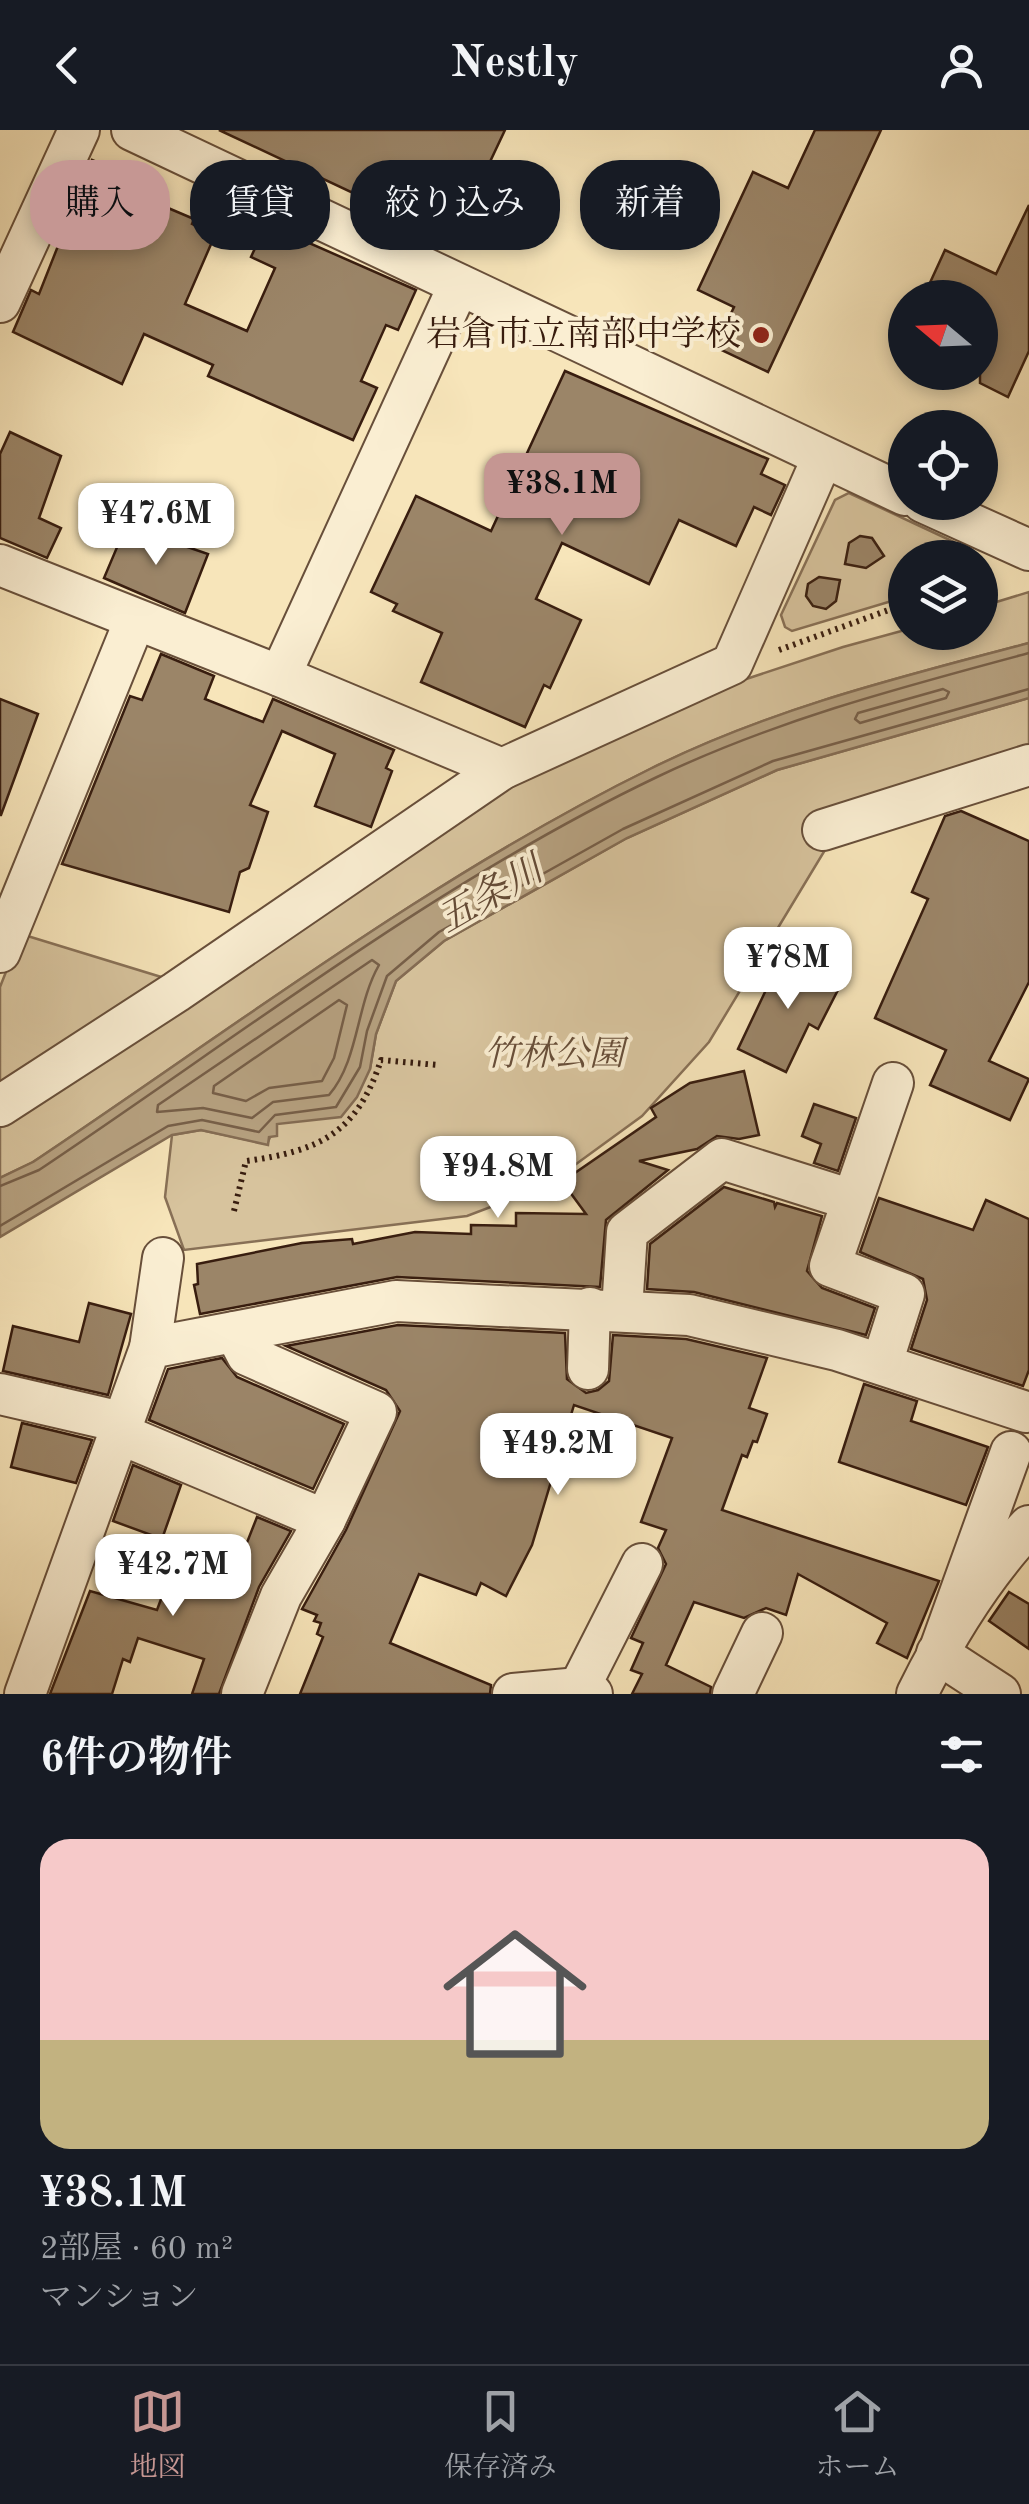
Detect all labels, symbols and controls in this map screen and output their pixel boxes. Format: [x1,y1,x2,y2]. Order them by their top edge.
icon: back [40,38,95,93]
icon: person [934,38,989,93]
text: Nestly [450,42,579,87]
chip: 購入 [30,160,170,250]
chip: 賃貸 [190,160,330,250]
chip: 絞り込み [350,160,560,250]
chip: 新着 [580,160,720,250]
north arrow [888,280,998,390]
map controls [888,280,998,650]
place label: 岩倉市立南部中学校 [426,315,741,353]
marker: 岩倉市立南部中学校 [750,324,772,346]
button: locate [888,410,998,520]
pin: ¥38.1M [481,453,643,538]
text: ¥38.1M [506,469,618,501]
pin: ¥47.6M [75,483,237,568]
text: ¥47.6M [100,499,212,531]
button: layers [888,540,998,650]
water label: 五条川 [431,846,553,941]
pin: ¥78M [729,927,847,1012]
text: ¥78M [746,943,830,975]
park label: 竹林公園 [484,1035,629,1073]
pin: ¥94.8M [417,1136,579,1221]
text: ¥94.8M [442,1152,554,1184]
pin: ¥49.2M [477,1413,639,1498]
text: ¥49.2M [502,1429,614,1461]
pin: ¥42.7M [92,1534,254,1619]
text: ¥42.7M [117,1550,229,1582]
icon: filters [934,1727,989,1782]
text: 6件の物件 [40,1739,232,1781]
icon: home [425,1904,605,2084]
text: ¥38.1M [40,2174,187,2216]
text: 2部屋 · 60 m² [40,2234,233,2266]
text: マンション [40,2283,199,2315]
tab: 地図 [129,2384,186,2487]
tab: 保存済み [444,2384,557,2487]
tab: ホーム [815,2384,900,2487]

